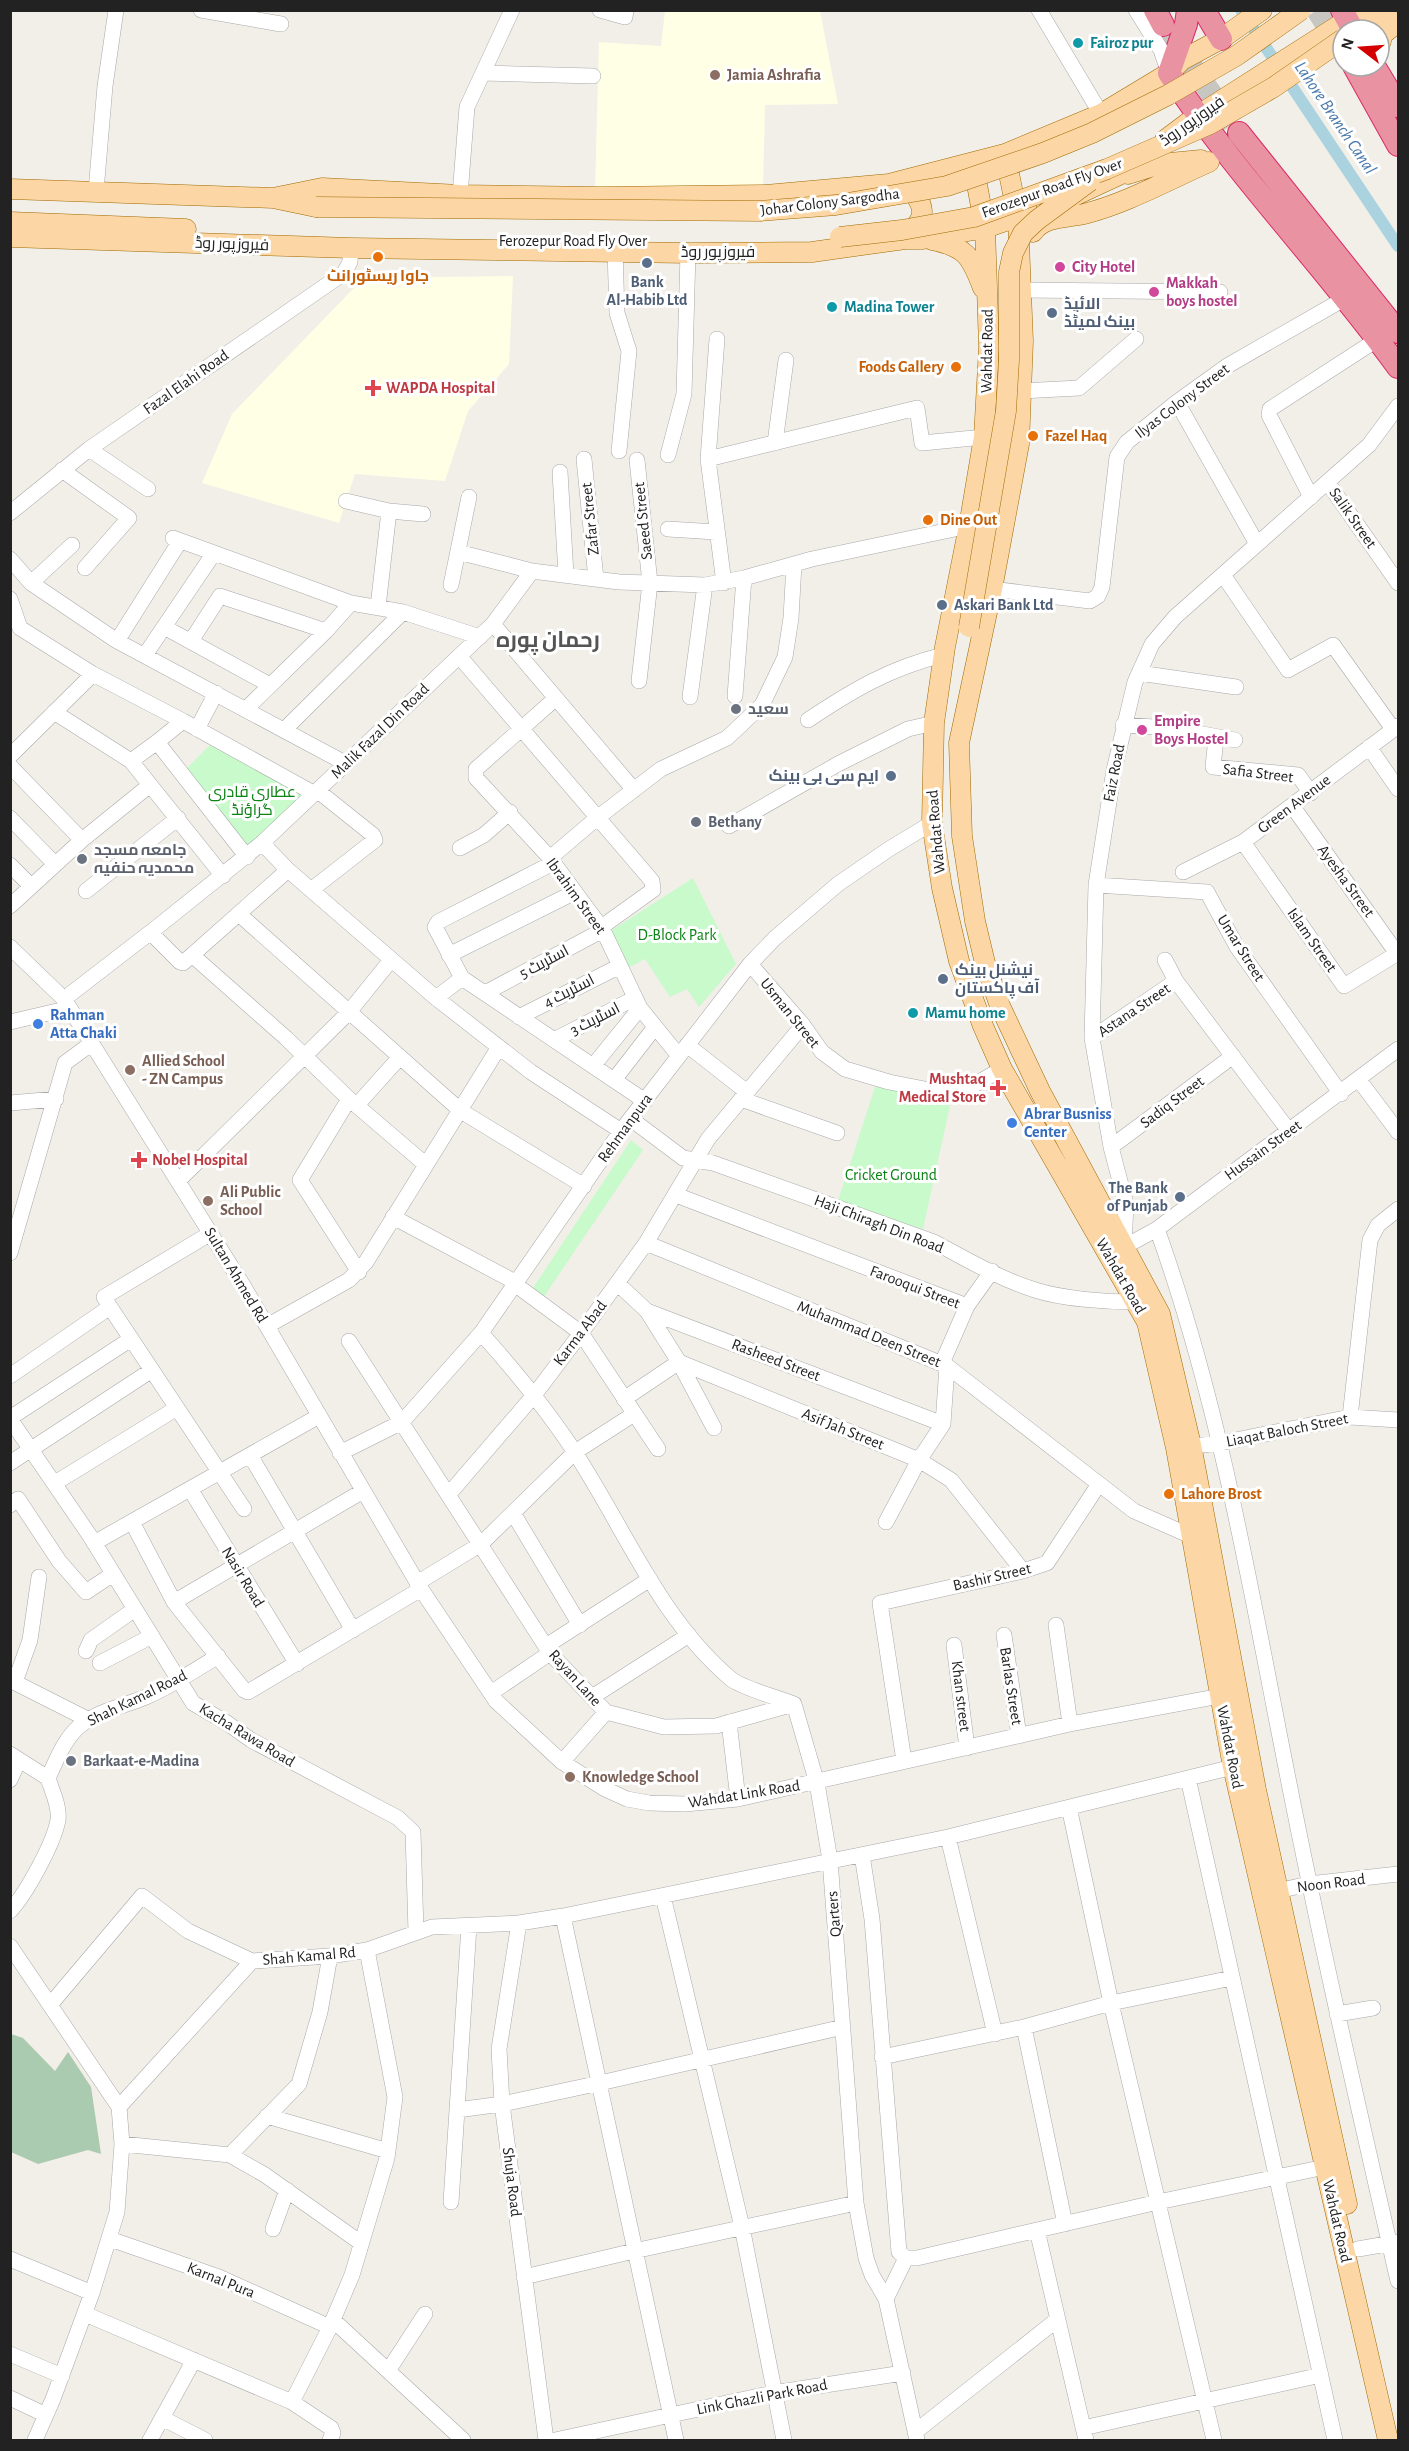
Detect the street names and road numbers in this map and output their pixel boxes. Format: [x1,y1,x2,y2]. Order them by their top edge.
street label: فیروزپور روڈ [1157,93,1229,151]
street label: Ferozepur Road Fly Over [980,155,1126,222]
street label: Johar Colony Sargodha [760,186,901,219]
street label: Ferozepur Road Fly Over [499,233,648,250]
street label: فیروزپور روڈ [194,235,269,256]
street label: فیروزپور روڈ [681,244,755,263]
street label: Wahdat Road [978,309,996,393]
street label: Fazal Elahi Road [140,347,232,417]
street label: Ilyas Colony Street [1132,361,1233,442]
street label: Saeed Street [631,481,655,561]
street label: Zafar Street [578,482,602,556]
street label: Salik Street [1326,485,1380,551]
street label: Malik Fazal Din Road [328,680,432,782]
street label: Faiz Road [1101,743,1127,803]
street label: Safia Street [1222,761,1294,785]
street label: Green Avenue [1255,772,1333,836]
street label: Wahdat Road [924,789,948,875]
street label: Ayesha Street [1314,842,1377,921]
street label: Ibrahim Street [543,855,609,937]
street label: Islam Street [1284,905,1340,975]
street label: Umar Street [1214,912,1268,984]
street label: اسٹریٹ 5 [517,942,572,983]
street label: اسٹریٹ 4 [541,971,597,1011]
street label: Usman Street [757,975,823,1051]
street label: Astana Street [1095,980,1173,1040]
street label: اسٹریٹ 3 [567,1000,623,1039]
street label: Sadiq Street [1137,1073,1207,1131]
street label: Rehmanpura [595,1091,655,1165]
street label: Hussain Street [1222,1117,1304,1183]
street label: Haji Chiragh Din Road [812,1192,946,1257]
street label: Sultan Ahmed Rd [201,1225,271,1325]
street label: Wahdat Road [1093,1235,1149,1317]
street label: Farooqui Street [868,1262,962,1312]
street label: Karma Abad [550,1297,610,1369]
street label: Muhammad Deen Street [795,1298,943,1370]
street label: Rasheed Street [729,1336,823,1384]
street label: Asif Jah Street [800,1405,886,1453]
street label: Liaqat Baloch Street [1225,1410,1349,1450]
street label: Nasir Road [219,1544,267,1610]
street label: Bashir Street [951,1560,1033,1594]
street label: Barlas Street [997,1646,1025,1726]
street label: Rayan Lane [545,1647,604,1710]
street label: Khan street [949,1660,973,1732]
street label: Shah Kamal Road [85,1667,189,1729]
street label: Kacha Rawa Road [196,1700,298,1770]
street label: Wahdat Road [1214,1704,1246,1790]
street label: Wahdat Link Road [687,1777,801,1811]
street label: Noon Road [1296,1871,1366,1895]
street label: Qarters [824,1890,845,1938]
street label: Shah Kamal Rd [262,1944,356,1968]
street label: Shuja Road [499,2146,524,2218]
street label: Wahdat Road [1320,2178,1354,2264]
street label: Karnal Pura [185,2259,257,2301]
street label: Link Ghazli Park Road [695,2376,829,2418]

